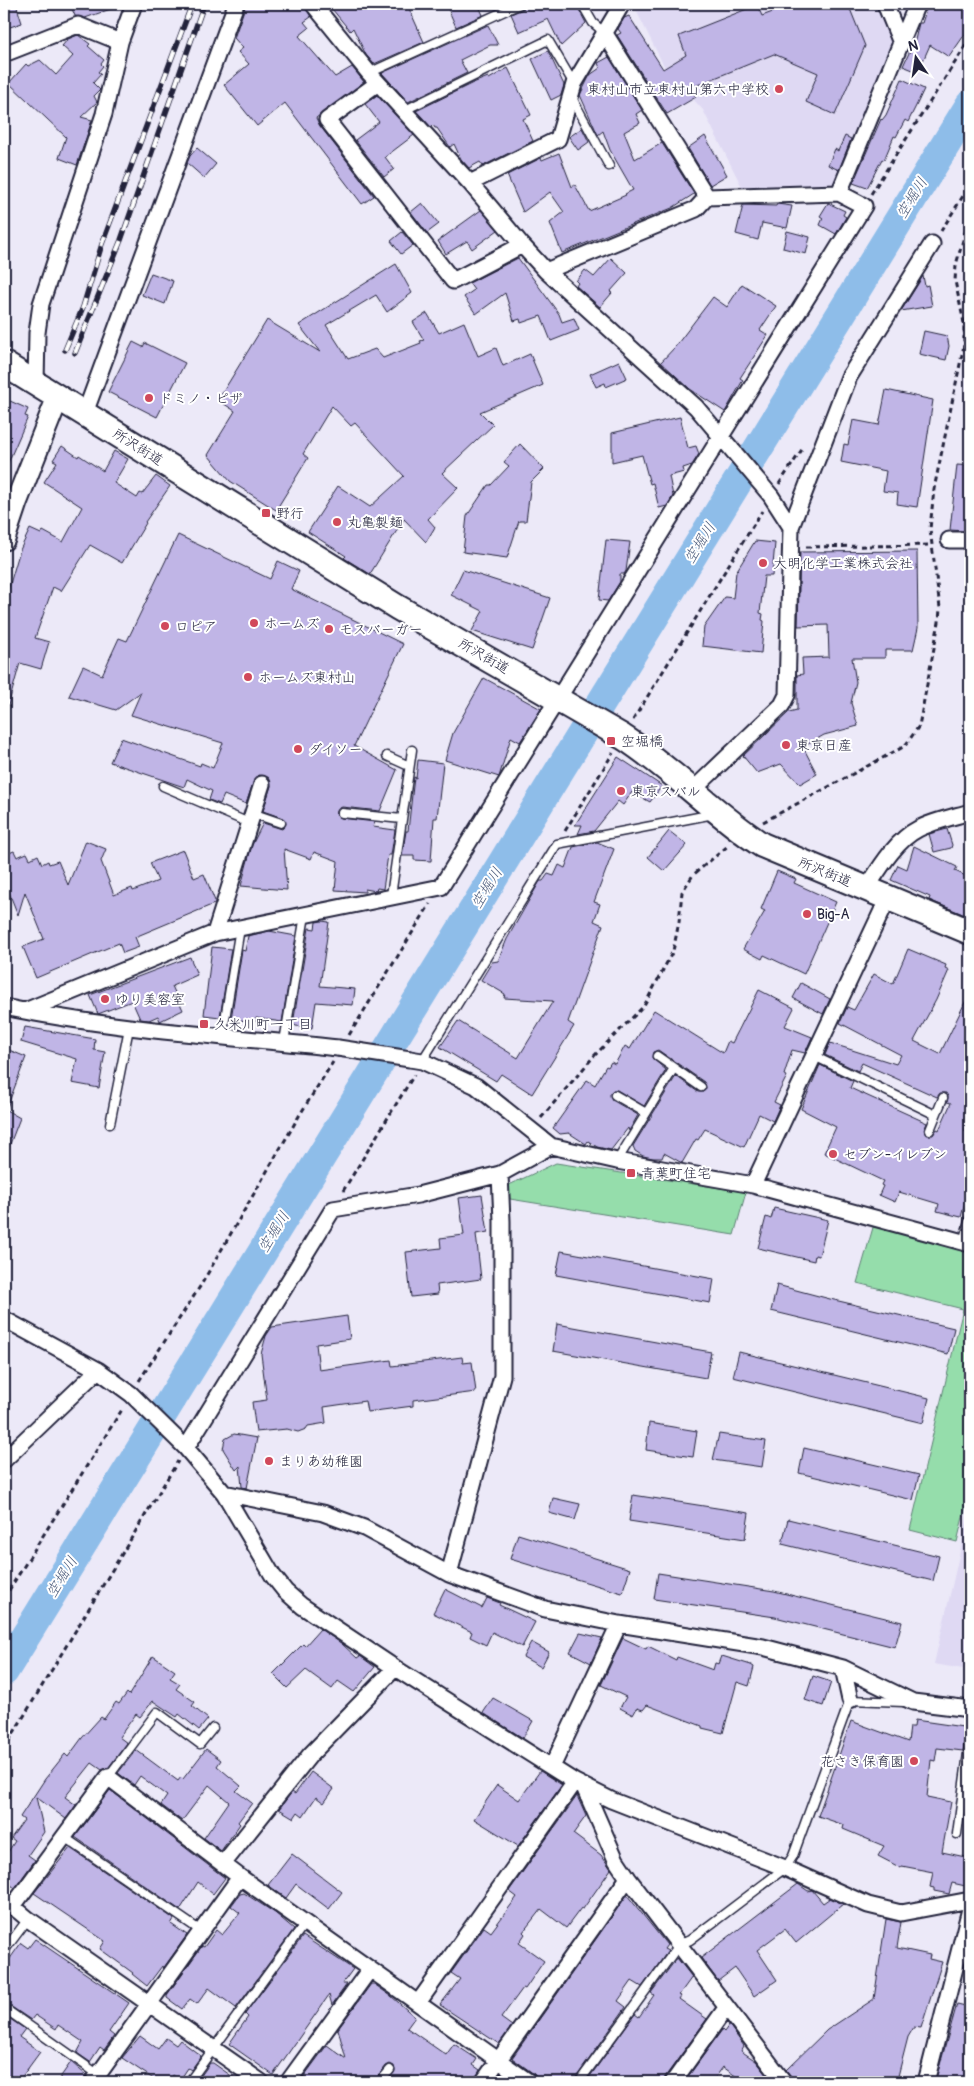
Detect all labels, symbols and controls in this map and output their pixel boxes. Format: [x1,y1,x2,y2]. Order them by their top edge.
north arrow [892,32,942,82]
text: N [907,36,920,55]
place label: 東村山市立東村山第六中学校 [587,81,769,98]
marker: 東村山市立東村山第六中学校 [773,83,785,95]
water label: 空堀川 [892,174,932,222]
place label: ドミノ・ピザ [159,390,243,407]
marker: ドミノ・ピザ [143,392,155,404]
street label: 所沢街道 [110,425,166,469]
place label: 野行 [276,505,304,522]
marker: 野行 [260,507,272,519]
place label: 丸亀製麺 [347,514,403,531]
marker: 丸亀製麺 [331,516,343,528]
water label: 空堀川 [680,519,720,567]
place label: 大明化学工業株式会社 [773,555,913,572]
marker: 大明化学工業株式会社 [757,557,769,569]
place label: ホームズ [264,615,319,632]
marker: ホームズ [248,617,260,629]
place label: ロピア [175,618,217,635]
marker: ロピア [159,620,171,632]
place label: モスバーガー [339,621,423,638]
marker: モスバーガー [323,623,335,635]
street label: 所沢街道 [456,635,512,677]
place label: ホームズ東村山 [258,669,355,686]
marker: ホームズ東村山 [242,671,254,683]
place label: 空堀橋 [621,733,663,750]
marker: 空堀橋 [605,735,617,747]
place label: 東京日産 [796,737,852,754]
marker: 東京日産 [780,739,792,751]
place label: ダイソー [308,741,363,758]
marker: ダイソー [292,743,304,755]
place label: 東京スバル [631,783,701,800]
marker: 東京スバル [615,785,627,797]
street label: 所沢街道 [796,854,854,890]
water label: 空堀川 [467,864,507,912]
place label: Big-A [817,906,850,923]
marker: Big-A [801,908,813,920]
place label: ゆり美容室 [115,991,185,1008]
marker: ゆり美容室 [99,993,111,1005]
place label: 久米川町一丁目 [214,1016,312,1033]
marker: 久米川町一丁目 [198,1018,210,1030]
place label: セブン-イレブン [843,1146,947,1163]
marker: セブン-イレブン [827,1148,839,1160]
place label: 青葉町住宅 [641,1165,711,1182]
marker: 青葉町住宅 [625,1167,637,1179]
water label: 空堀川 [254,1208,294,1256]
place label: まりあ幼稚園 [279,1453,363,1470]
marker: まりあ幼稚園 [263,1455,275,1467]
water label: 空堀川 [42,1553,82,1601]
place label: 花さき保育園 [820,1753,904,1770]
marker: 花さき保育園 [908,1755,920,1767]

